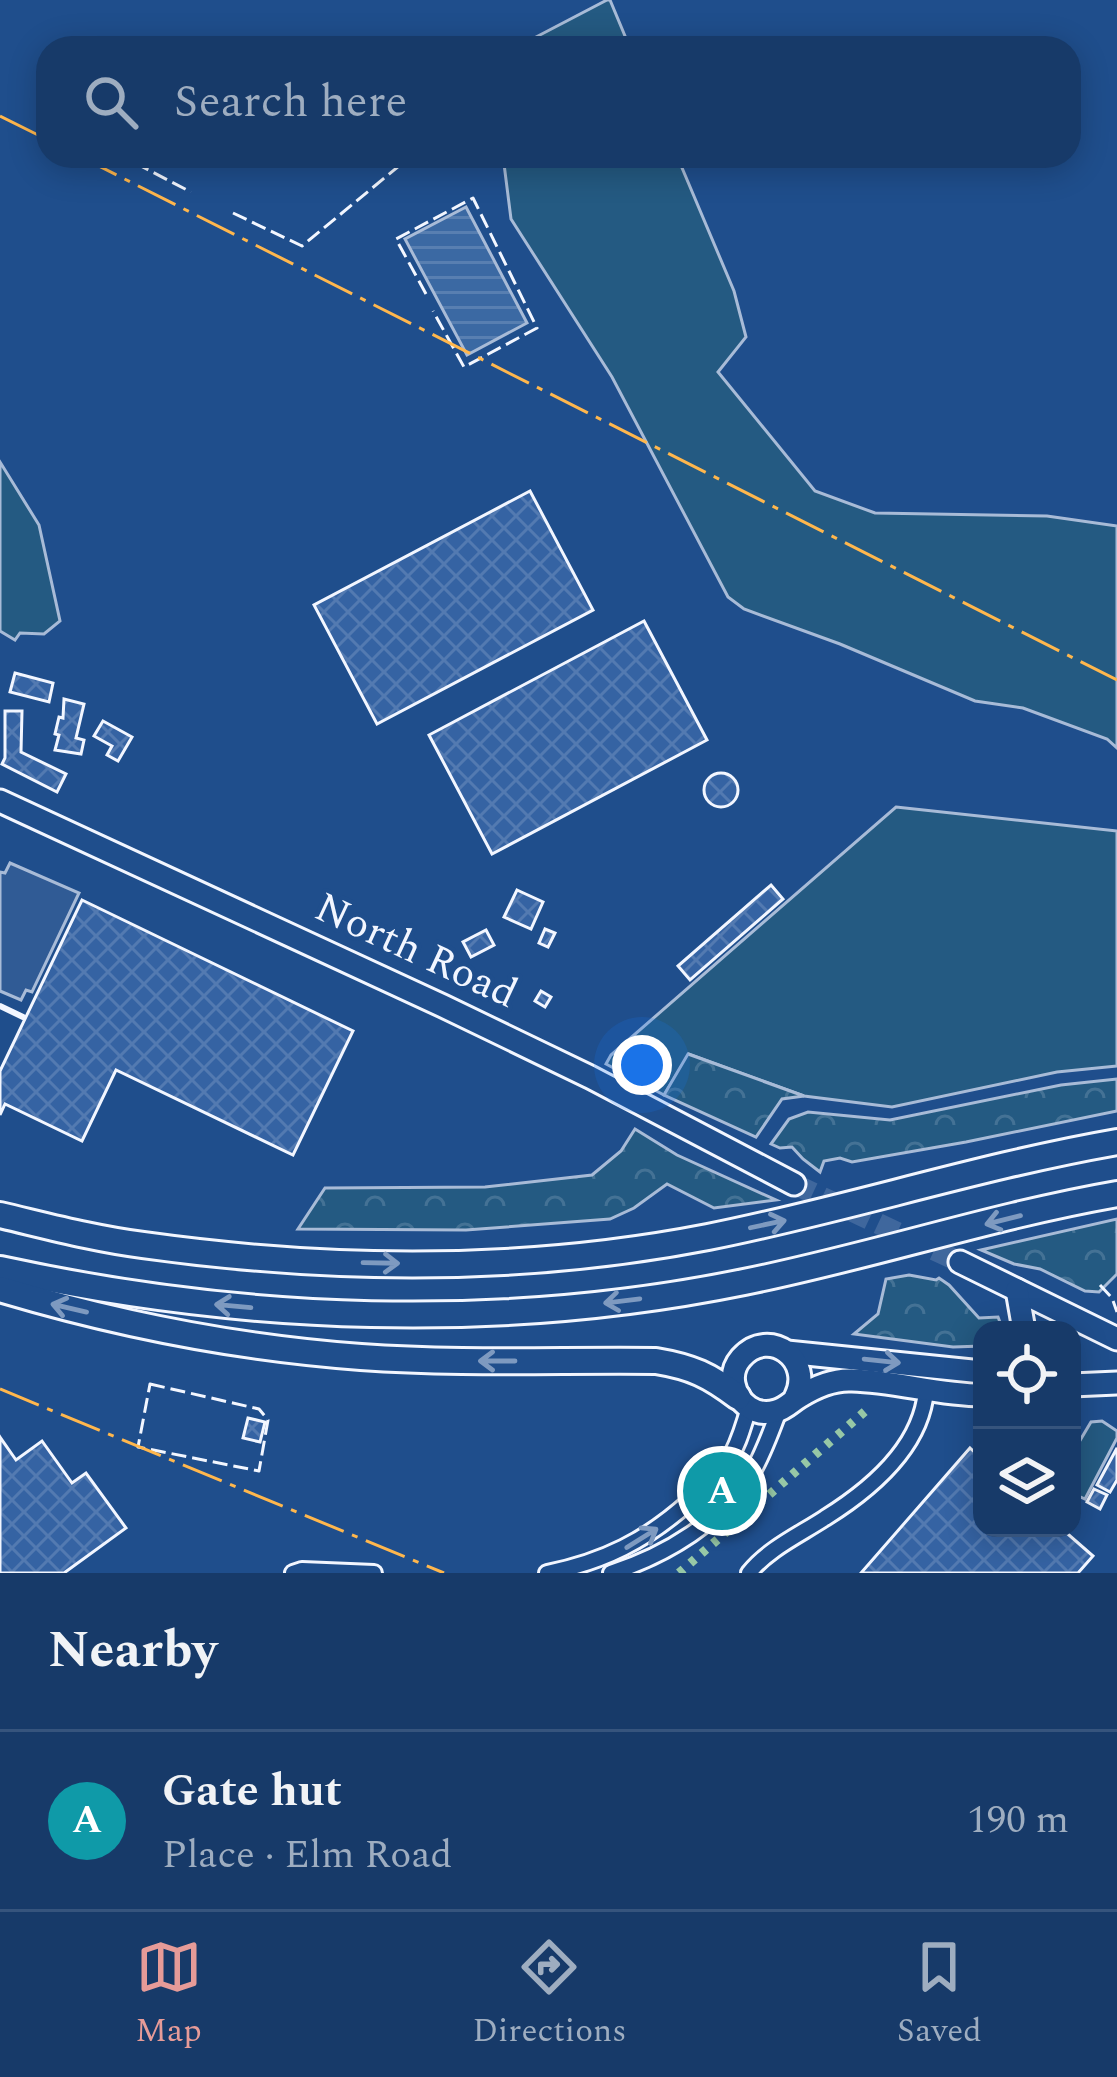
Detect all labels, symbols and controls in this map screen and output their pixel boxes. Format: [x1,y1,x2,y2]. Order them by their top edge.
search box [36,36,1081,168]
text: Search here [174,68,407,137]
icon: search [78,69,144,135]
street label: North Road [304,877,528,1025]
your location [612,1035,672,1095]
one-way arrow [985,1210,1023,1232]
one-way arrow [748,1212,787,1235]
one-way arrow [361,1251,400,1274]
one-way arrow [603,1290,642,1313]
one-way arrow [214,1294,253,1317]
one-way arrow [51,1296,89,1318]
map controls [973,1321,1081,1537]
button: locate [973,1321,1081,1429]
one-way arrow [478,1350,517,1372]
one-way arrow [862,1350,901,1373]
button: layers [973,1429,1081,1537]
pin: A [683,1446,761,1536]
one-way arrow [624,1526,658,1550]
text: Nearby [48,1612,217,1690]
text: Gate hut [162,1757,342,1826]
text: A [72,1791,102,1850]
text: 190 m [967,1791,1069,1850]
text: Place · Elm Road [162,1826,452,1885]
tab: Map [135,1934,202,2056]
tab: Directions [472,1934,626,2056]
tab: Saved [897,1934,982,2056]

